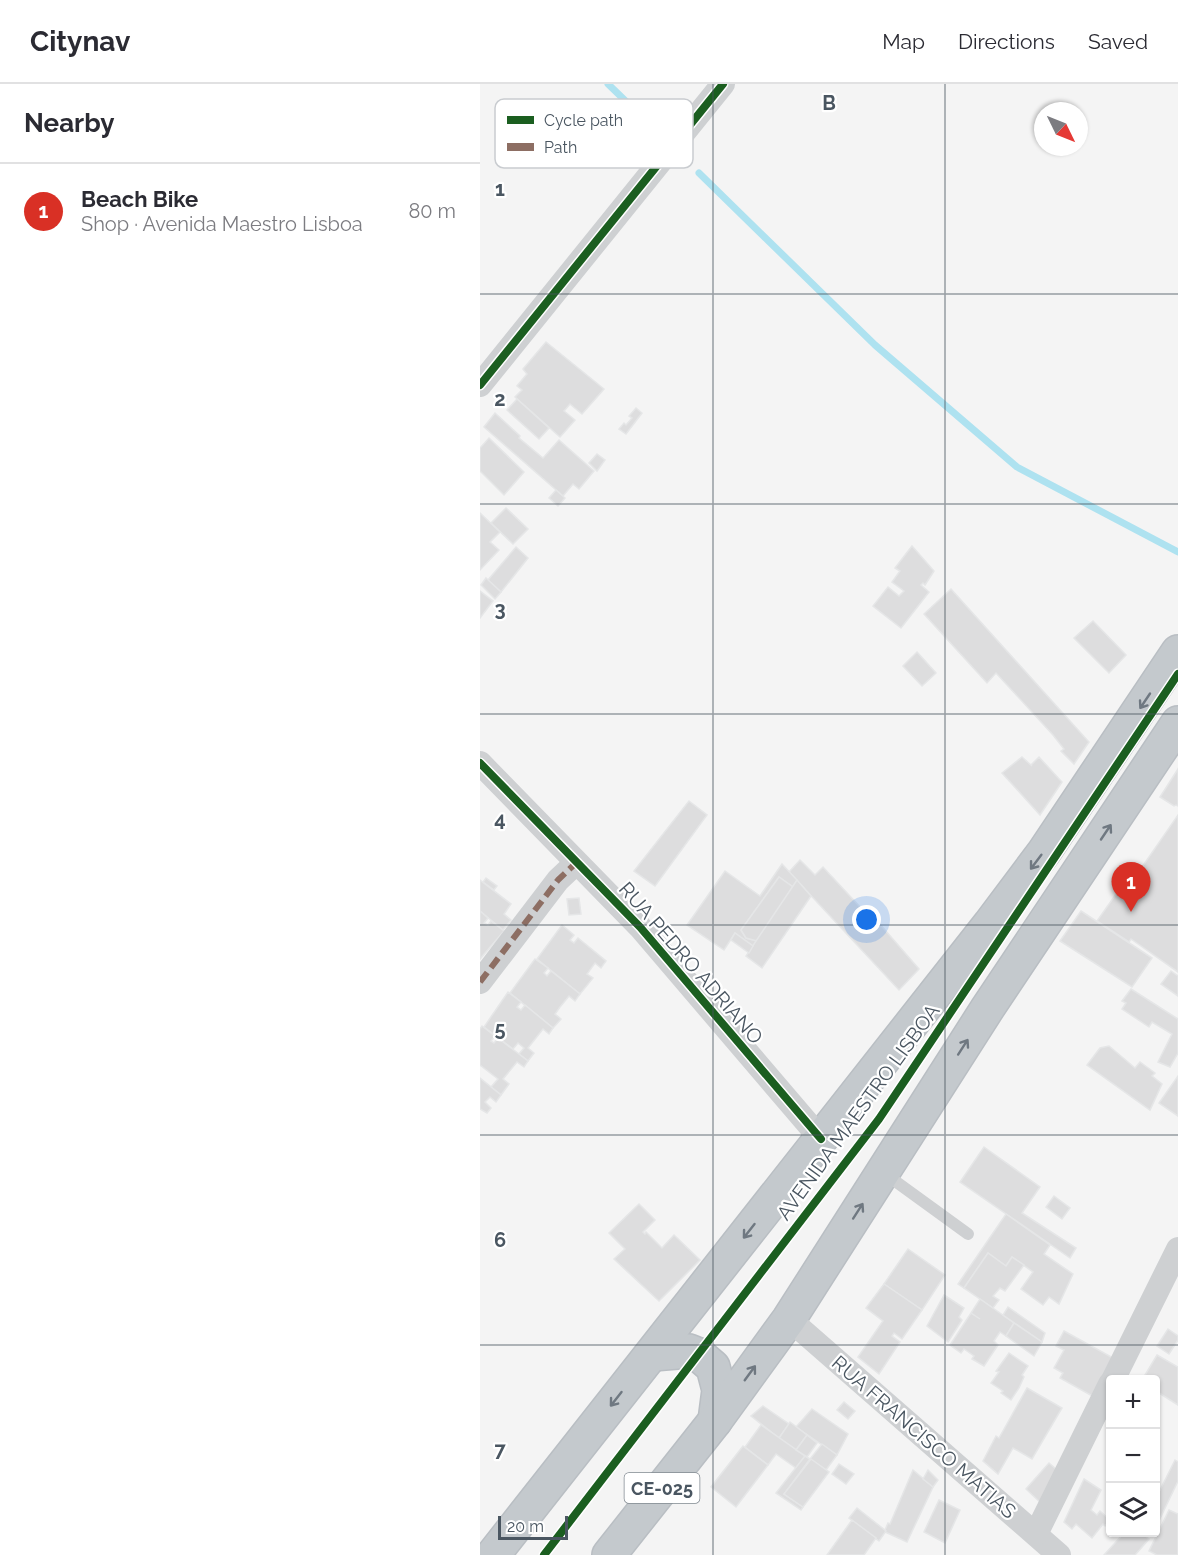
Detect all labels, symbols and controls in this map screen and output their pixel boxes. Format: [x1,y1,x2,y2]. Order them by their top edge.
text: Citynav [30,25,130,58]
text: Map [882,29,925,54]
text: Directions [958,29,1055,54]
text: Saved [1088,29,1148,54]
text: B [822,91,836,115]
legend [495,99,693,168]
north arrow [1034,102,1088,156]
text: Nearby [24,108,114,138]
text: Cycle path [544,111,623,130]
text: Path [544,138,577,157]
text: 1 [495,177,505,201]
text: Beach Bike [81,186,198,212]
text: 1 [39,199,48,223]
text: 80 m [408,199,456,223]
text: Shop · Avenida Maestro Lisboa [81,212,363,236]
text: 2 [494,387,506,411]
text: 3 [494,597,506,621]
one-way arrow [1139,692,1152,709]
text: 4 [494,807,506,831]
one-way arrow [1100,824,1112,841]
one-way arrow [1030,854,1043,870]
pin: 1 [1112,862,1150,912]
street label: RUA PEDRO ADRIANO [614,877,768,1049]
your location [852,905,881,934]
street label: AVENIDA MAESTRO LISBOA [772,999,945,1225]
text: 5 [494,1017,506,1041]
one-way arrow [957,1039,969,1056]
one-way arrow [852,1203,864,1220]
one-way arrow [742,1223,755,1239]
text: 6 [494,1228,506,1252]
street label: RUA FRANCISCO MATIAS [827,1350,1021,1524]
one-way arrow [744,1366,756,1382]
map controls [1106,1375,1160,1537]
button: + [1106,1375,1160,1429]
one-way arrow [610,1391,623,1407]
button: − [1106,1429,1160,1483]
text: 7 [494,1438,506,1462]
road number: CE-025 [624,1473,699,1503]
button: layers [1106,1483,1160,1537]
scale bar [498,1513,568,1540]
text: 20 m [507,1517,544,1536]

